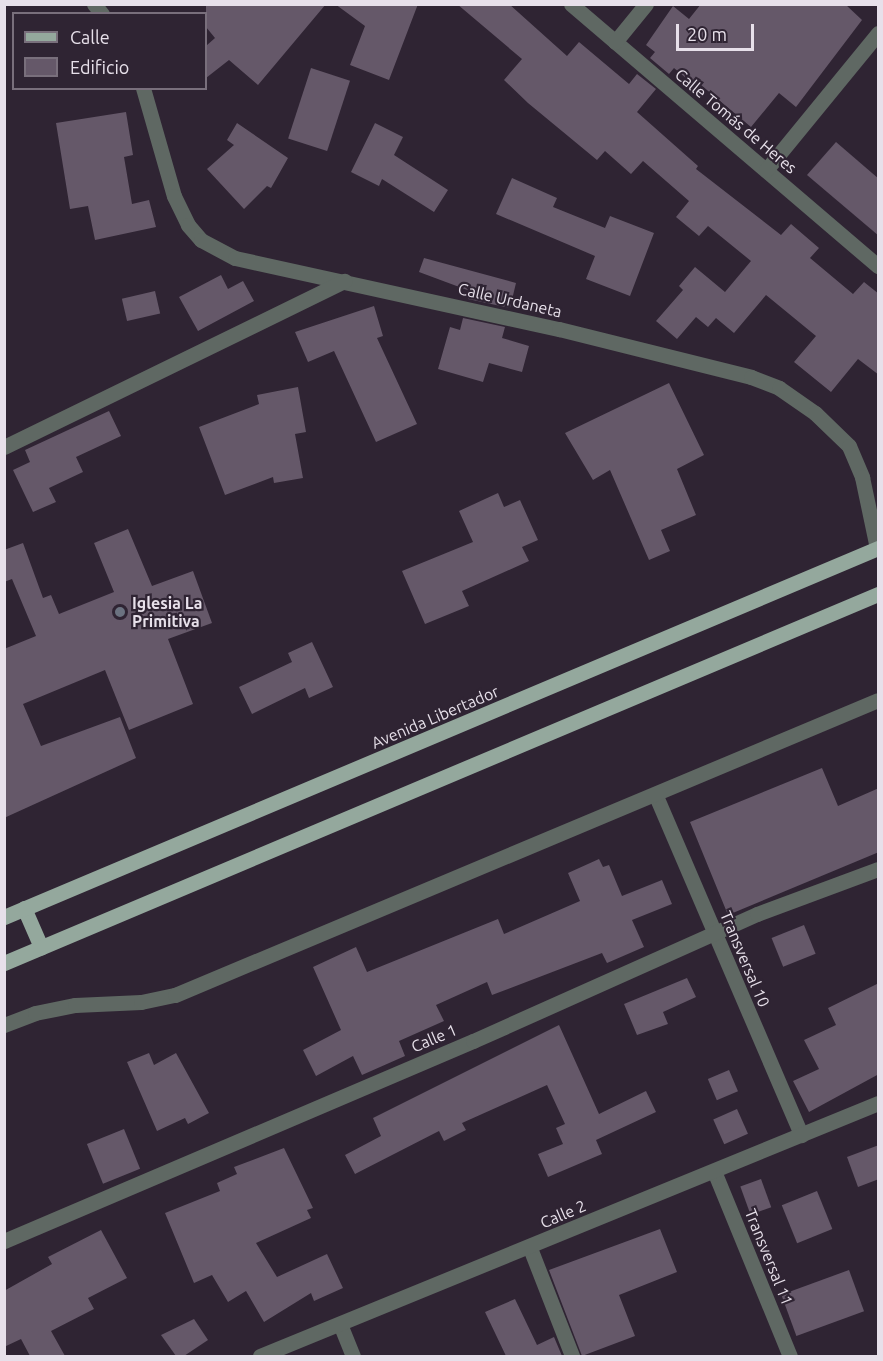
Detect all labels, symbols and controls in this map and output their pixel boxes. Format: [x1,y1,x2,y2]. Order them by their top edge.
legend [12,12,207,90]
scale bar [679,12,757,50]
text: 20 m [687,24,727,44]
text: Calle [70,27,110,47]
text: Edificio [70,57,129,77]
street label: Calle Tomás de Heres [671,65,801,177]
street label: Calle Urdaneta [456,279,564,321]
place label: Iglesia La Primitiva [132,593,202,631]
marker: Iglesia La Primitiva [113,605,127,619]
street label: Avenida Libertador [368,681,502,753]
street label: Transversal 10 [716,908,774,1010]
street label: Calle 1 [408,1020,460,1056]
street label: Calle 2 [537,1196,589,1232]
street label: Transversal 11 [741,1206,797,1308]

